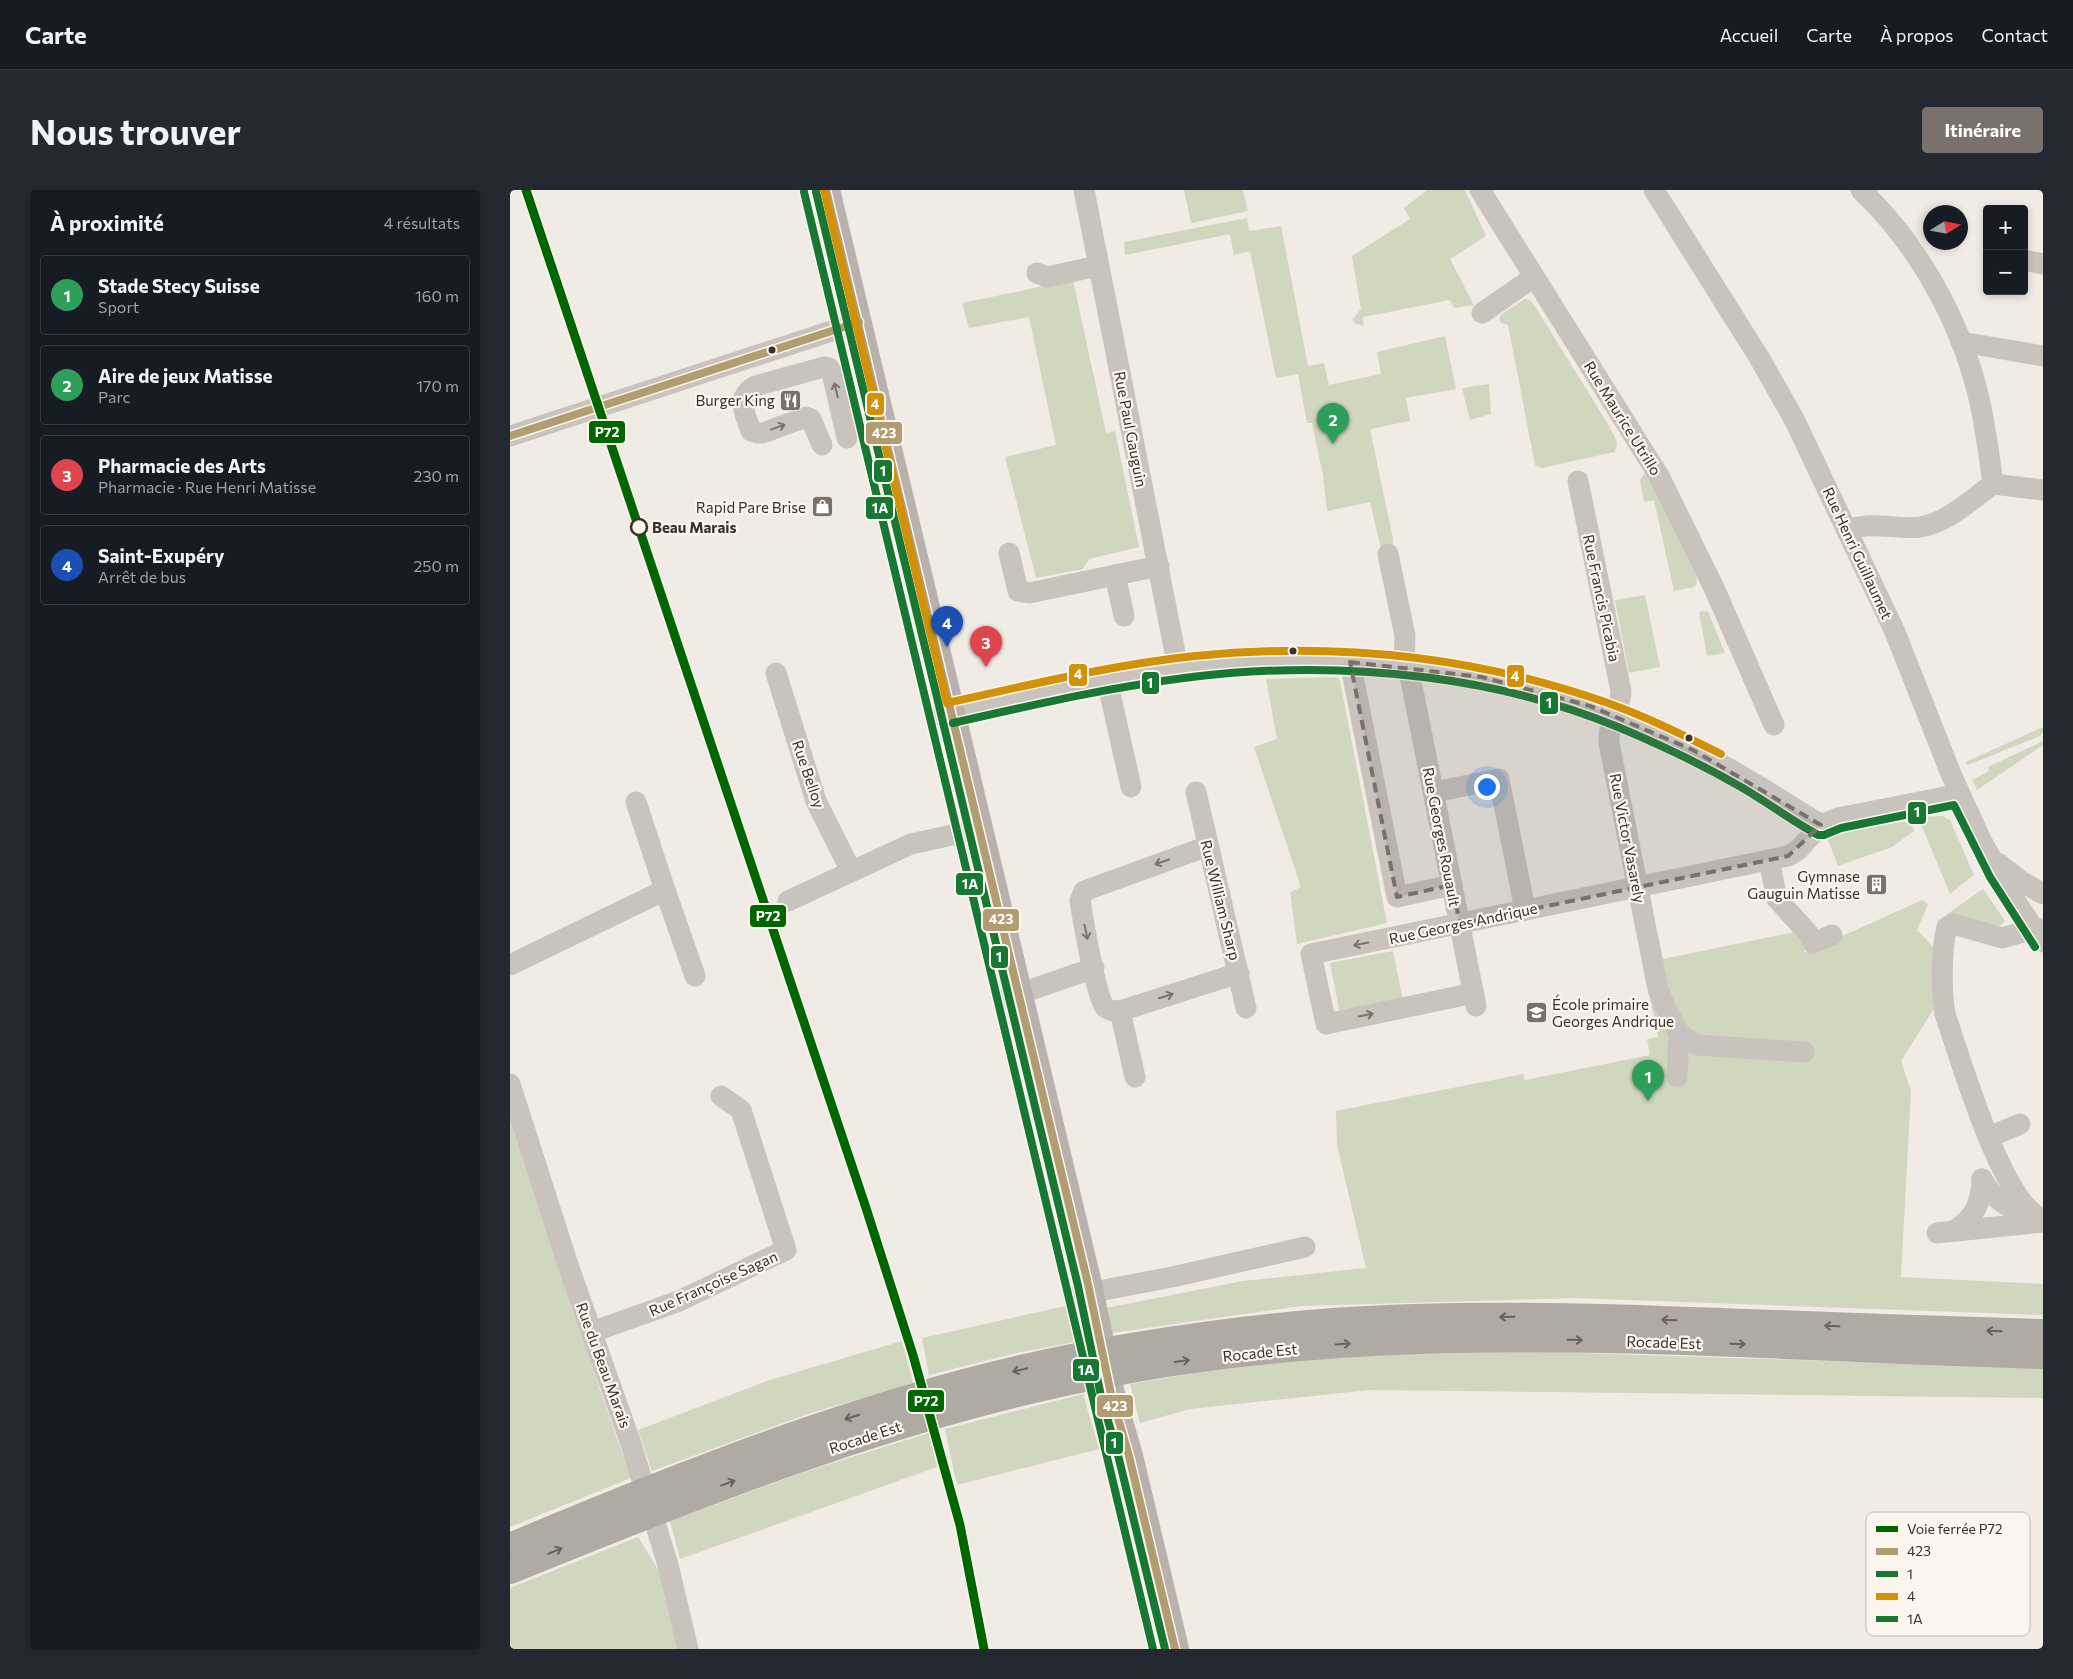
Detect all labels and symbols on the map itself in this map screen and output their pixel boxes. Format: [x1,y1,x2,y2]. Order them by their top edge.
north arrow [1923,205,1968,250]
unlabelled marker [767,345,777,355]
street label: Rue Maurice Utrillo [1581,358,1665,478]
street label: Rue Paul Gauguin [1111,370,1151,488]
one-way arrow [831,383,840,399]
restaurant icon: Burger King [779,388,803,412]
place label: Burger King [696,391,775,409]
line badge: 4 [866,392,885,416]
text: 4 [871,395,880,412]
pin: 2 [1317,403,1349,444]
line badge: P72 [588,420,626,444]
line badge: 423 [865,421,903,445]
one-way arrow [770,422,785,431]
text: P72 [595,423,619,440]
text: 423 [872,424,896,441]
line badge: 1 [873,459,893,483]
text: 1 [880,462,886,479]
street label: Rue Henri Guillaumet [1819,484,1897,622]
shop icon: Rapid Pare Brise [810,495,834,519]
line badge: 1A [865,496,894,520]
place label: Rapid Pare Brise [696,498,806,516]
text: 1A [872,499,888,516]
marker: Beau Marais [630,518,648,536]
place label: Beau Marais [652,518,736,536]
street label: Rue Francis Picabia [1580,533,1624,663]
pin: 4 [931,606,963,647]
pin: 3 [970,626,1002,667]
unlabelled marker [1288,646,1298,656]
line badge: 4 [1068,663,1088,687]
line badge: 4 [1506,664,1525,688]
text: 4 [1074,665,1083,682]
text: 4 [1511,667,1520,684]
line badge: 1 [1141,671,1160,695]
text: 1 [1147,674,1153,691]
line badge: 1 [1539,691,1559,715]
text: 1 [1546,694,1552,711]
unlabelled marker [1684,733,1694,743]
street label: Rue Belloy [789,738,829,811]
street label: Rue Georges Rouault [1420,766,1464,908]
street label: Rue Victor Vasarely [1607,772,1649,905]
your location [1474,774,1500,800]
line badge: 1 [1907,801,1927,825]
text: 1 [1914,803,1920,820]
street label: Rue William Sharp [1197,838,1245,962]
one-way arrow [1155,858,1170,867]
place label: Gymnase Gauguin Matisse [1747,867,1860,902]
line badge: 1A [955,872,984,896]
building icon: Gymnase Gauguin Matisse [1864,873,1888,897]
text: 1A [962,875,978,892]
street label: Rue Georges Andrique [1387,898,1539,948]
line badge: P72 [749,904,787,928]
text: P72 [756,907,780,924]
line badge: 423 [982,908,1020,932]
text: 423 [989,910,1013,927]
one-way arrow [1082,924,1091,940]
one-way arrow [1353,939,1369,949]
line badge: 1 [990,945,1009,969]
text: 1 [996,948,1002,965]
one-way arrow [1158,991,1174,1001]
place label: École primaire Georges Andrique [1552,994,1674,1030]
school or university icon: École primaire Georges Andrique [1524,1001,1548,1025]
one-way arrow [1357,1010,1373,1020]
pin: 1 [1632,1060,1664,1101]
street label: Rue Françoise Sagan [646,1247,780,1319]
street label: Rue du Beau Marais [573,1300,635,1430]
one-way arrow [1499,1312,1516,1322]
one-way arrow [1662,1315,1678,1325]
one-way arrow [1824,1321,1840,1331]
one-way arrow [1987,1327,2003,1336]
street label: Rocade Est [1626,1332,1702,1352]
one-way arrow [1567,1335,1583,1345]
street label: Rocade Est [1222,1339,1298,1365]
one-way arrow [1335,1339,1351,1349]
one-way arrow [1730,1340,1746,1349]
one-way arrow [1173,1356,1189,1366]
line badge: 1A [1072,1358,1100,1382]
text: 1A [1078,1361,1094,1378]
one-way arrow [1013,1366,1029,1375]
line badge: P72 [907,1389,945,1413]
text: P72 [914,1392,938,1409]
line badge: 423 [1096,1394,1134,1418]
text: 423 [1103,1397,1127,1414]
one-way arrow [845,1413,861,1422]
street label: Rocade Est [827,1417,903,1457]
line badge: 1 [1105,1431,1124,1455]
text: 1 [1111,1434,1117,1451]
one-way arrow [721,1478,736,1487]
legend [1866,1512,2030,1636]
text: Voie ferrée P72 [1907,1520,2003,1537]
text: 423 [1907,1542,1931,1559]
one-way arrow [547,1546,562,1556]
text: 1 [1907,1565,1913,1582]
text: 4 [1907,1587,1916,1604]
text: 1A [1907,1610,1923,1627]

